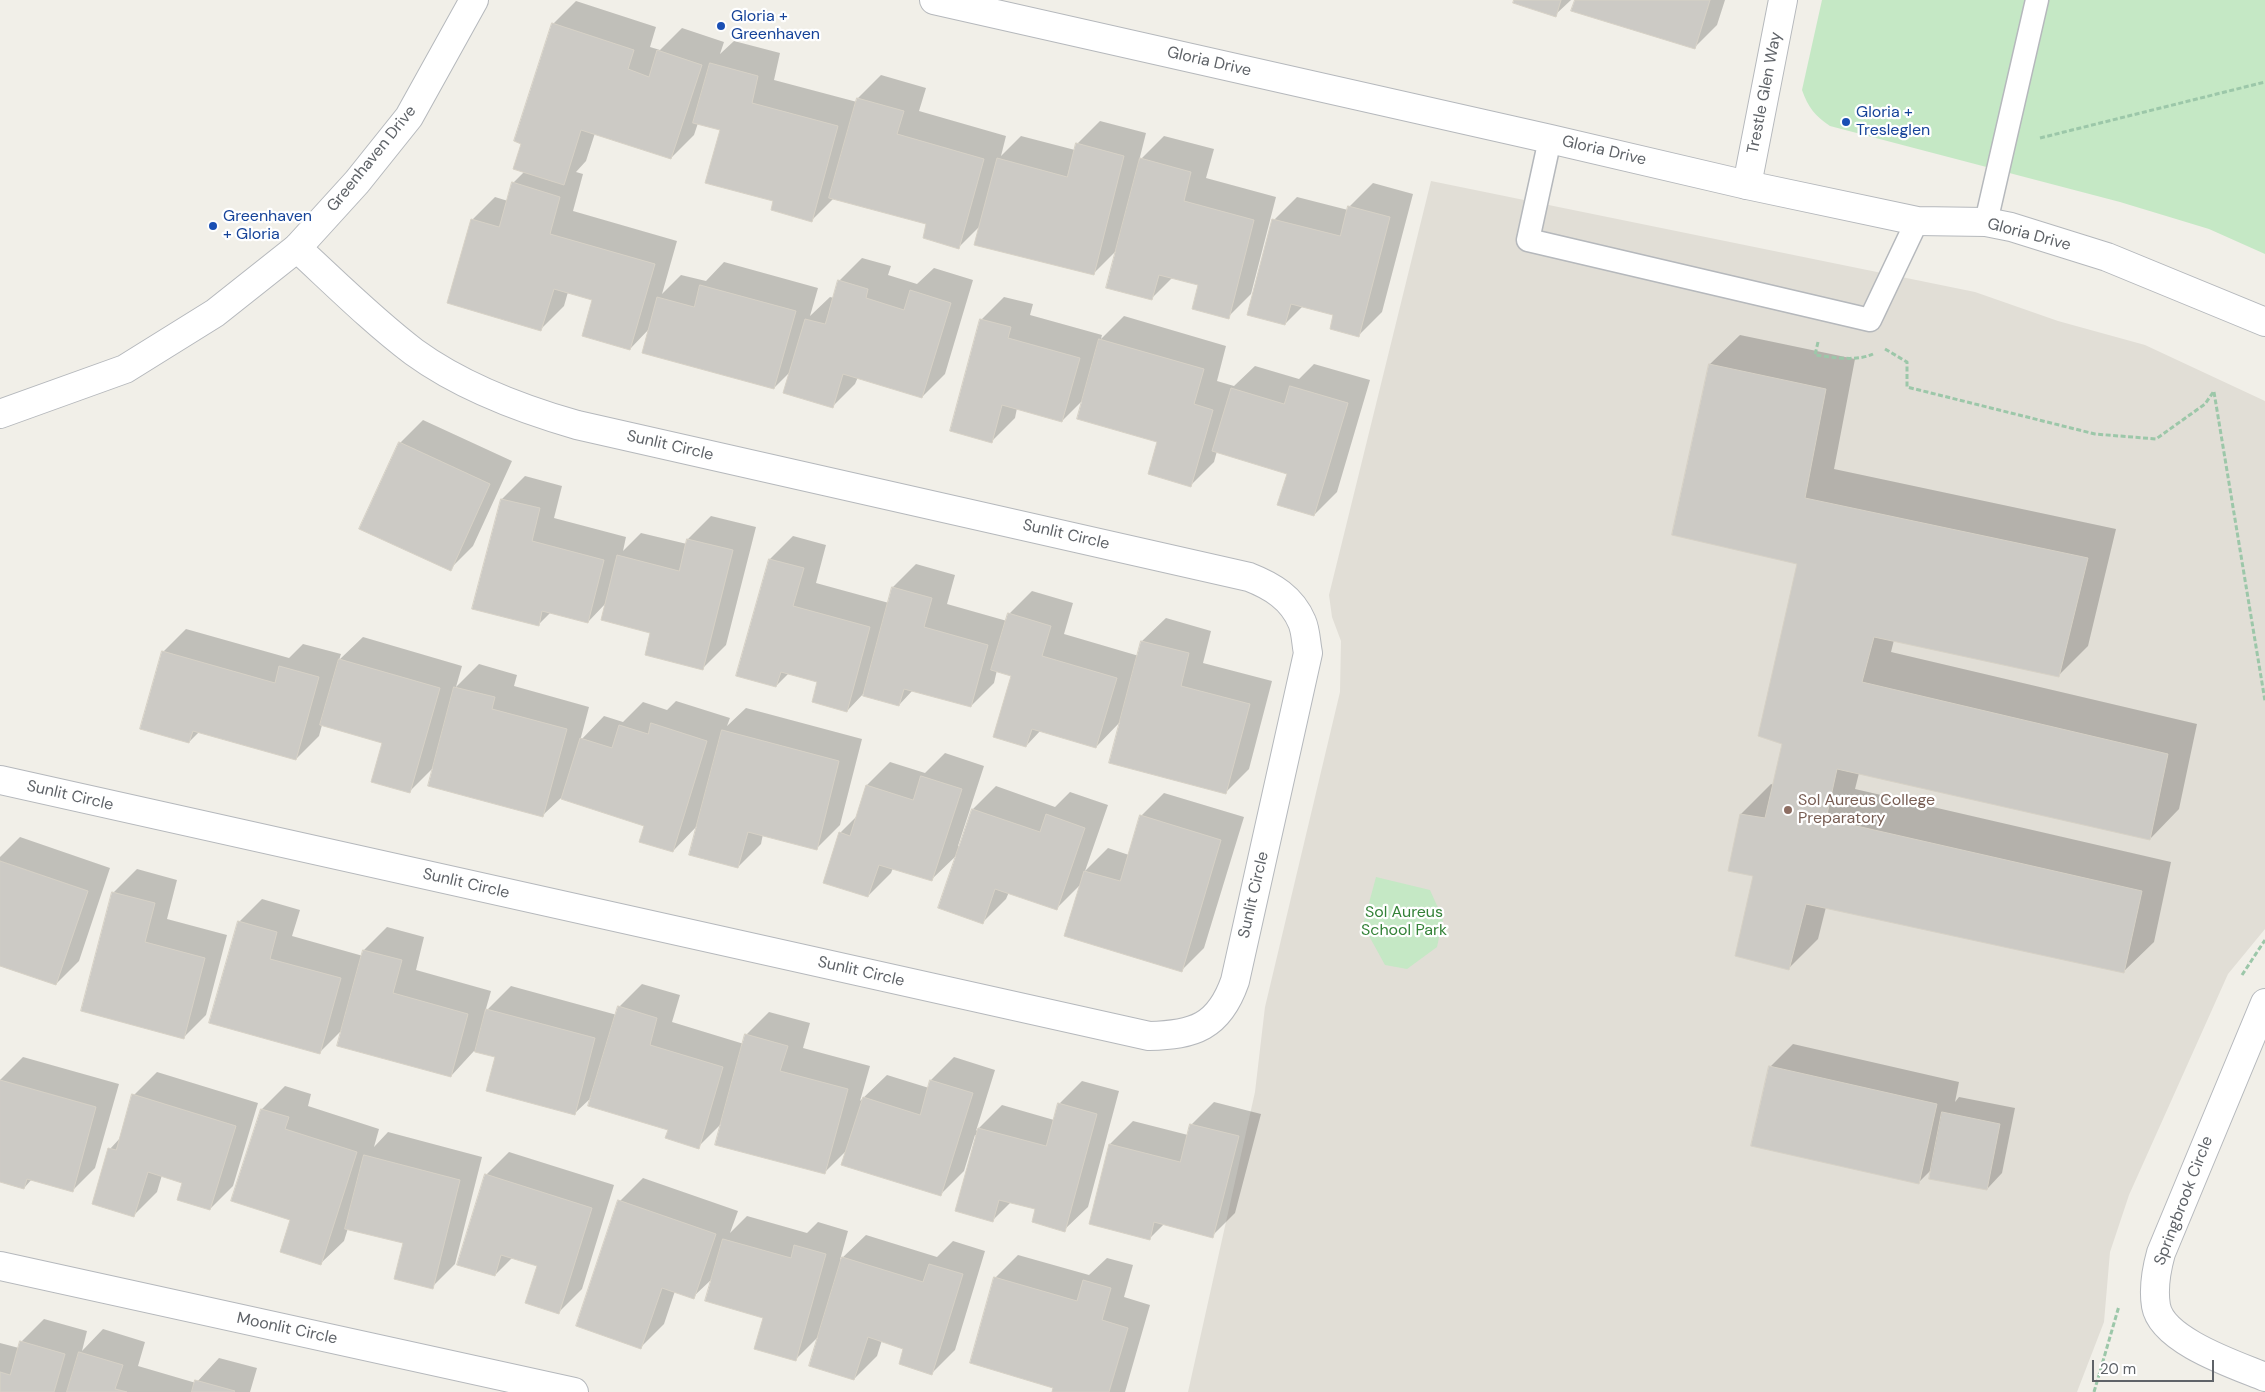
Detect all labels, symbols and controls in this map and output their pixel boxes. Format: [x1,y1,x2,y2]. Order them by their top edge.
place label: Gloria + Greenhaven [731,7,820,45]
marker: Gloria + Greenhaven [715,20,727,32]
street label: Trestle Glen Way [1744,30,1786,156]
street label: Gloria Drive [1165,43,1253,81]
street label: Greenhaven Drive [323,102,421,216]
place label: Gloria + Tresleglen [1856,103,1930,141]
marker: Gloria + Tresleglen [1840,116,1852,128]
street label: Gloria Drive [1560,132,1648,170]
place label: Greenhaven + Gloria [223,207,312,245]
street label: Gloria Drive [1985,215,2073,255]
marker: Greenhaven + Gloria [207,220,219,232]
street label: Sunlit Circle [625,427,715,465]
street label: Sunlit Circle [1021,516,1111,554]
street label: Sunlit Circle [25,777,115,815]
place label: Sol Aureus College Preparatory [1798,791,1935,829]
marker: Sol Aureus College Preparatory [1782,804,1794,816]
street label: Sunlit Circle [1235,850,1273,940]
street label: Sunlit Circle [421,865,511,903]
park label: Sol Aureus School Park [1361,903,1447,941]
street label: Sunlit Circle [816,953,906,991]
street label: Springbrook Circle [2151,1134,2217,1268]
street label: Moonlit Circle [235,1309,339,1349]
scale bar [2095,1350,2218,1382]
text: 20 m [2100,1359,2136,1379]

